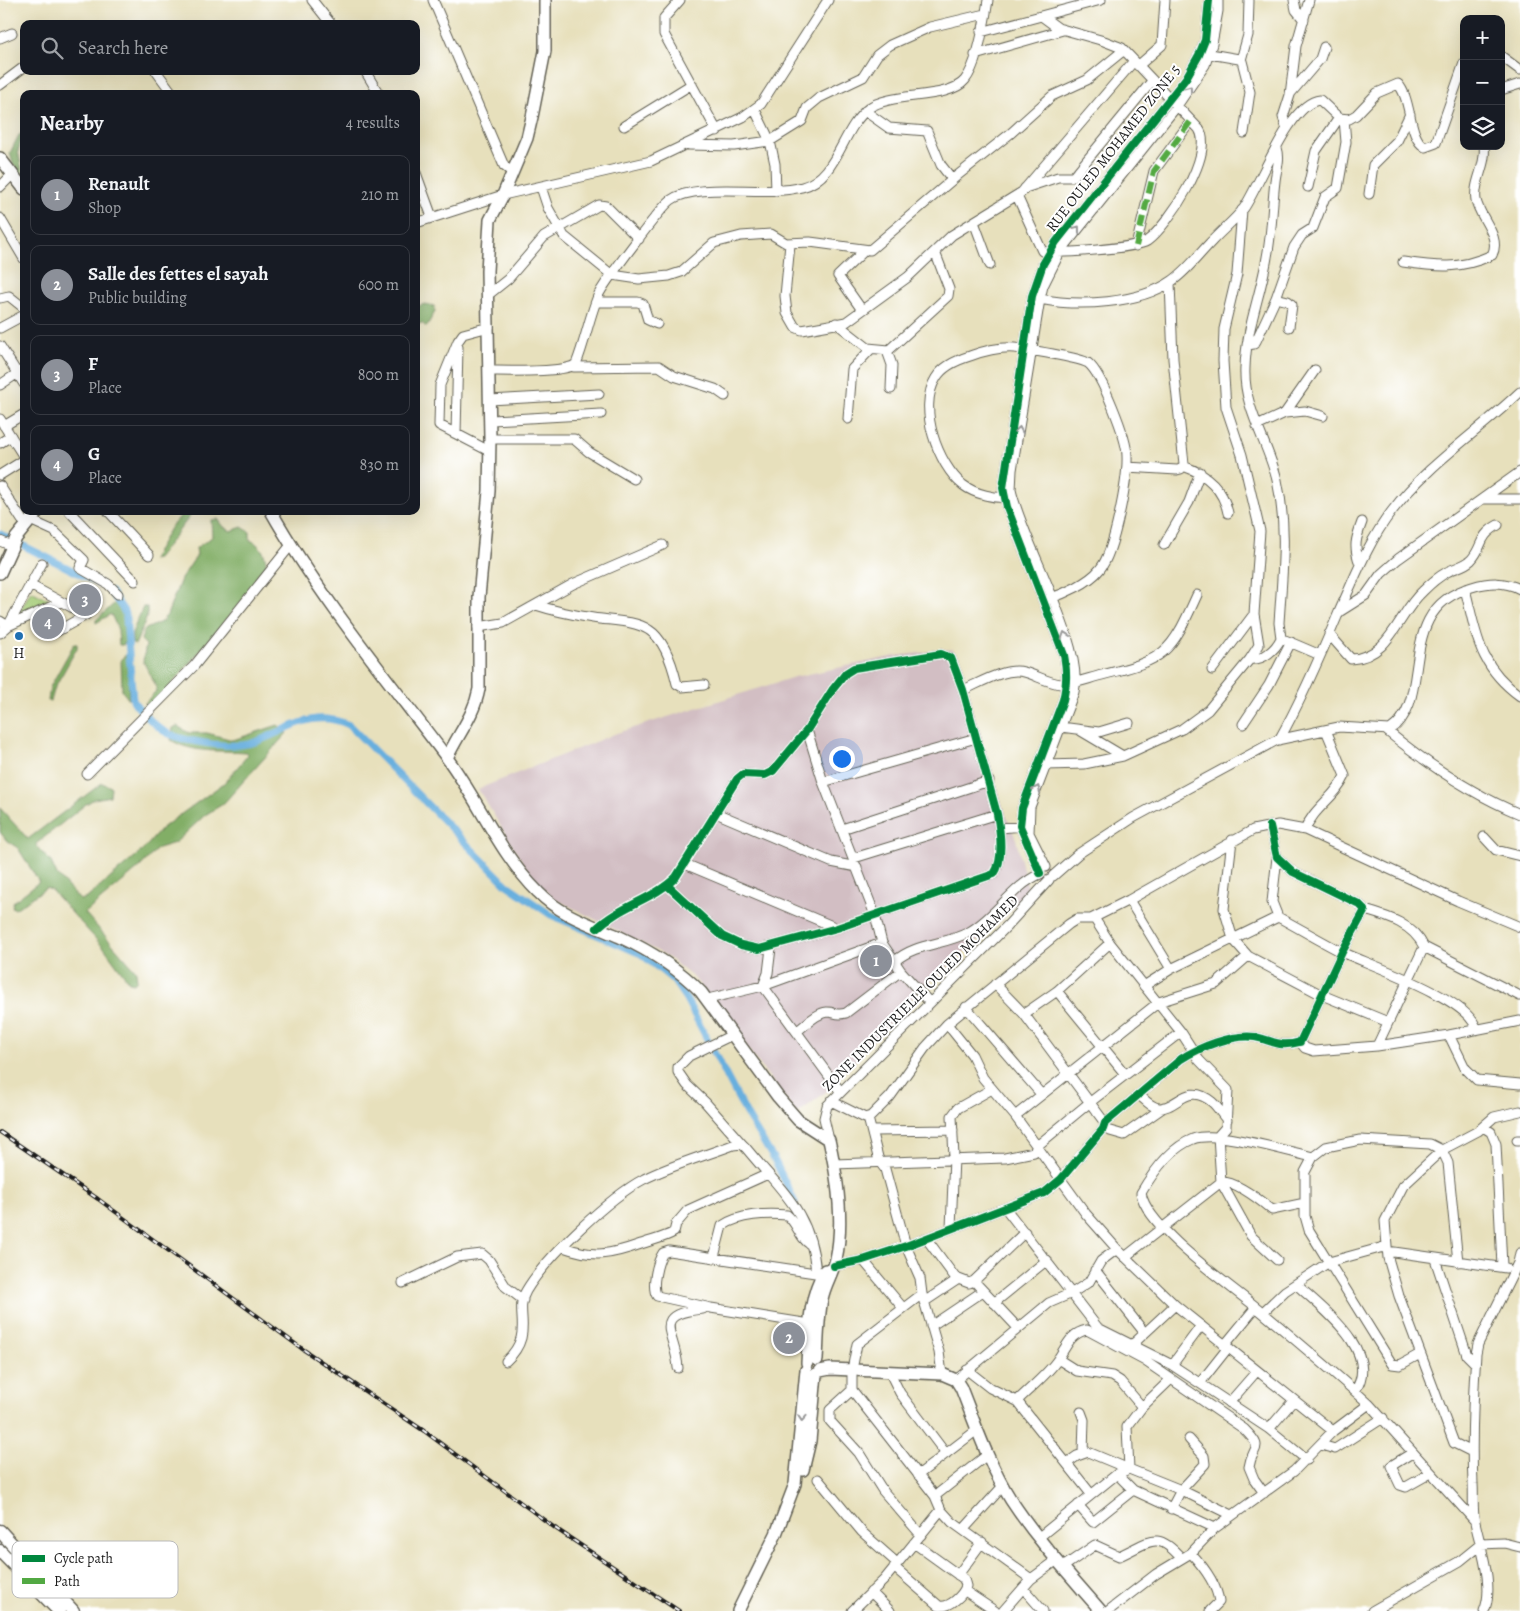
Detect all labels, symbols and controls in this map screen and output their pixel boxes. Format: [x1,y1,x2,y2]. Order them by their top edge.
map controls [1460,15,1505,150]
button: + [1460,15,1505,60]
search box [20,20,420,75]
icon: search [38,34,66,62]
text: Search here [78,35,168,61]
street label: RUE OULED MOHAMED ZONE 5 [1041,60,1185,236]
button: − [1460,60,1505,105]
one-way arrow [1184,86,1192,95]
button: layers [1460,105,1505,150]
text: Nearby [40,109,103,137]
text: 4 results [346,112,400,134]
text: Renault [88,171,150,197]
text: 1 [54,184,60,206]
text: 210 m [361,184,399,206]
text: Shop [88,197,121,219]
one-way arrow [1071,225,1080,235]
text: Salle des fettes el sayah [88,261,268,287]
text: 2 [53,274,61,296]
text: 600 m [358,274,399,296]
text: Public building [88,287,187,309]
text: F [88,351,98,377]
text: 3 [54,364,60,386]
text: 800 m [358,364,399,386]
text: Place [88,377,122,399]
one-way arrow [1014,426,1024,435]
text: G [88,441,100,467]
text: 4 [53,454,61,476]
text: 830 m [360,454,399,476]
text: Place [88,467,122,489]
pin: 3 [69,581,101,619]
pin: 4 [32,604,64,642]
marker: H [13,630,25,642]
one-way arrow [1061,631,1071,640]
place label: H [13,643,25,663]
your location [829,746,855,772]
one-way arrow [1030,785,1041,794]
street label: ZONE INDUSTRIELLE OULED MOHAMED [818,891,1022,1095]
pin: 1 [860,942,892,980]
pin: 2 [773,1319,805,1357]
one-way arrow [797,1415,808,1423]
legend [12,1541,178,1598]
text: Cycle path [54,1549,114,1568]
text: Path [54,1572,81,1591]

